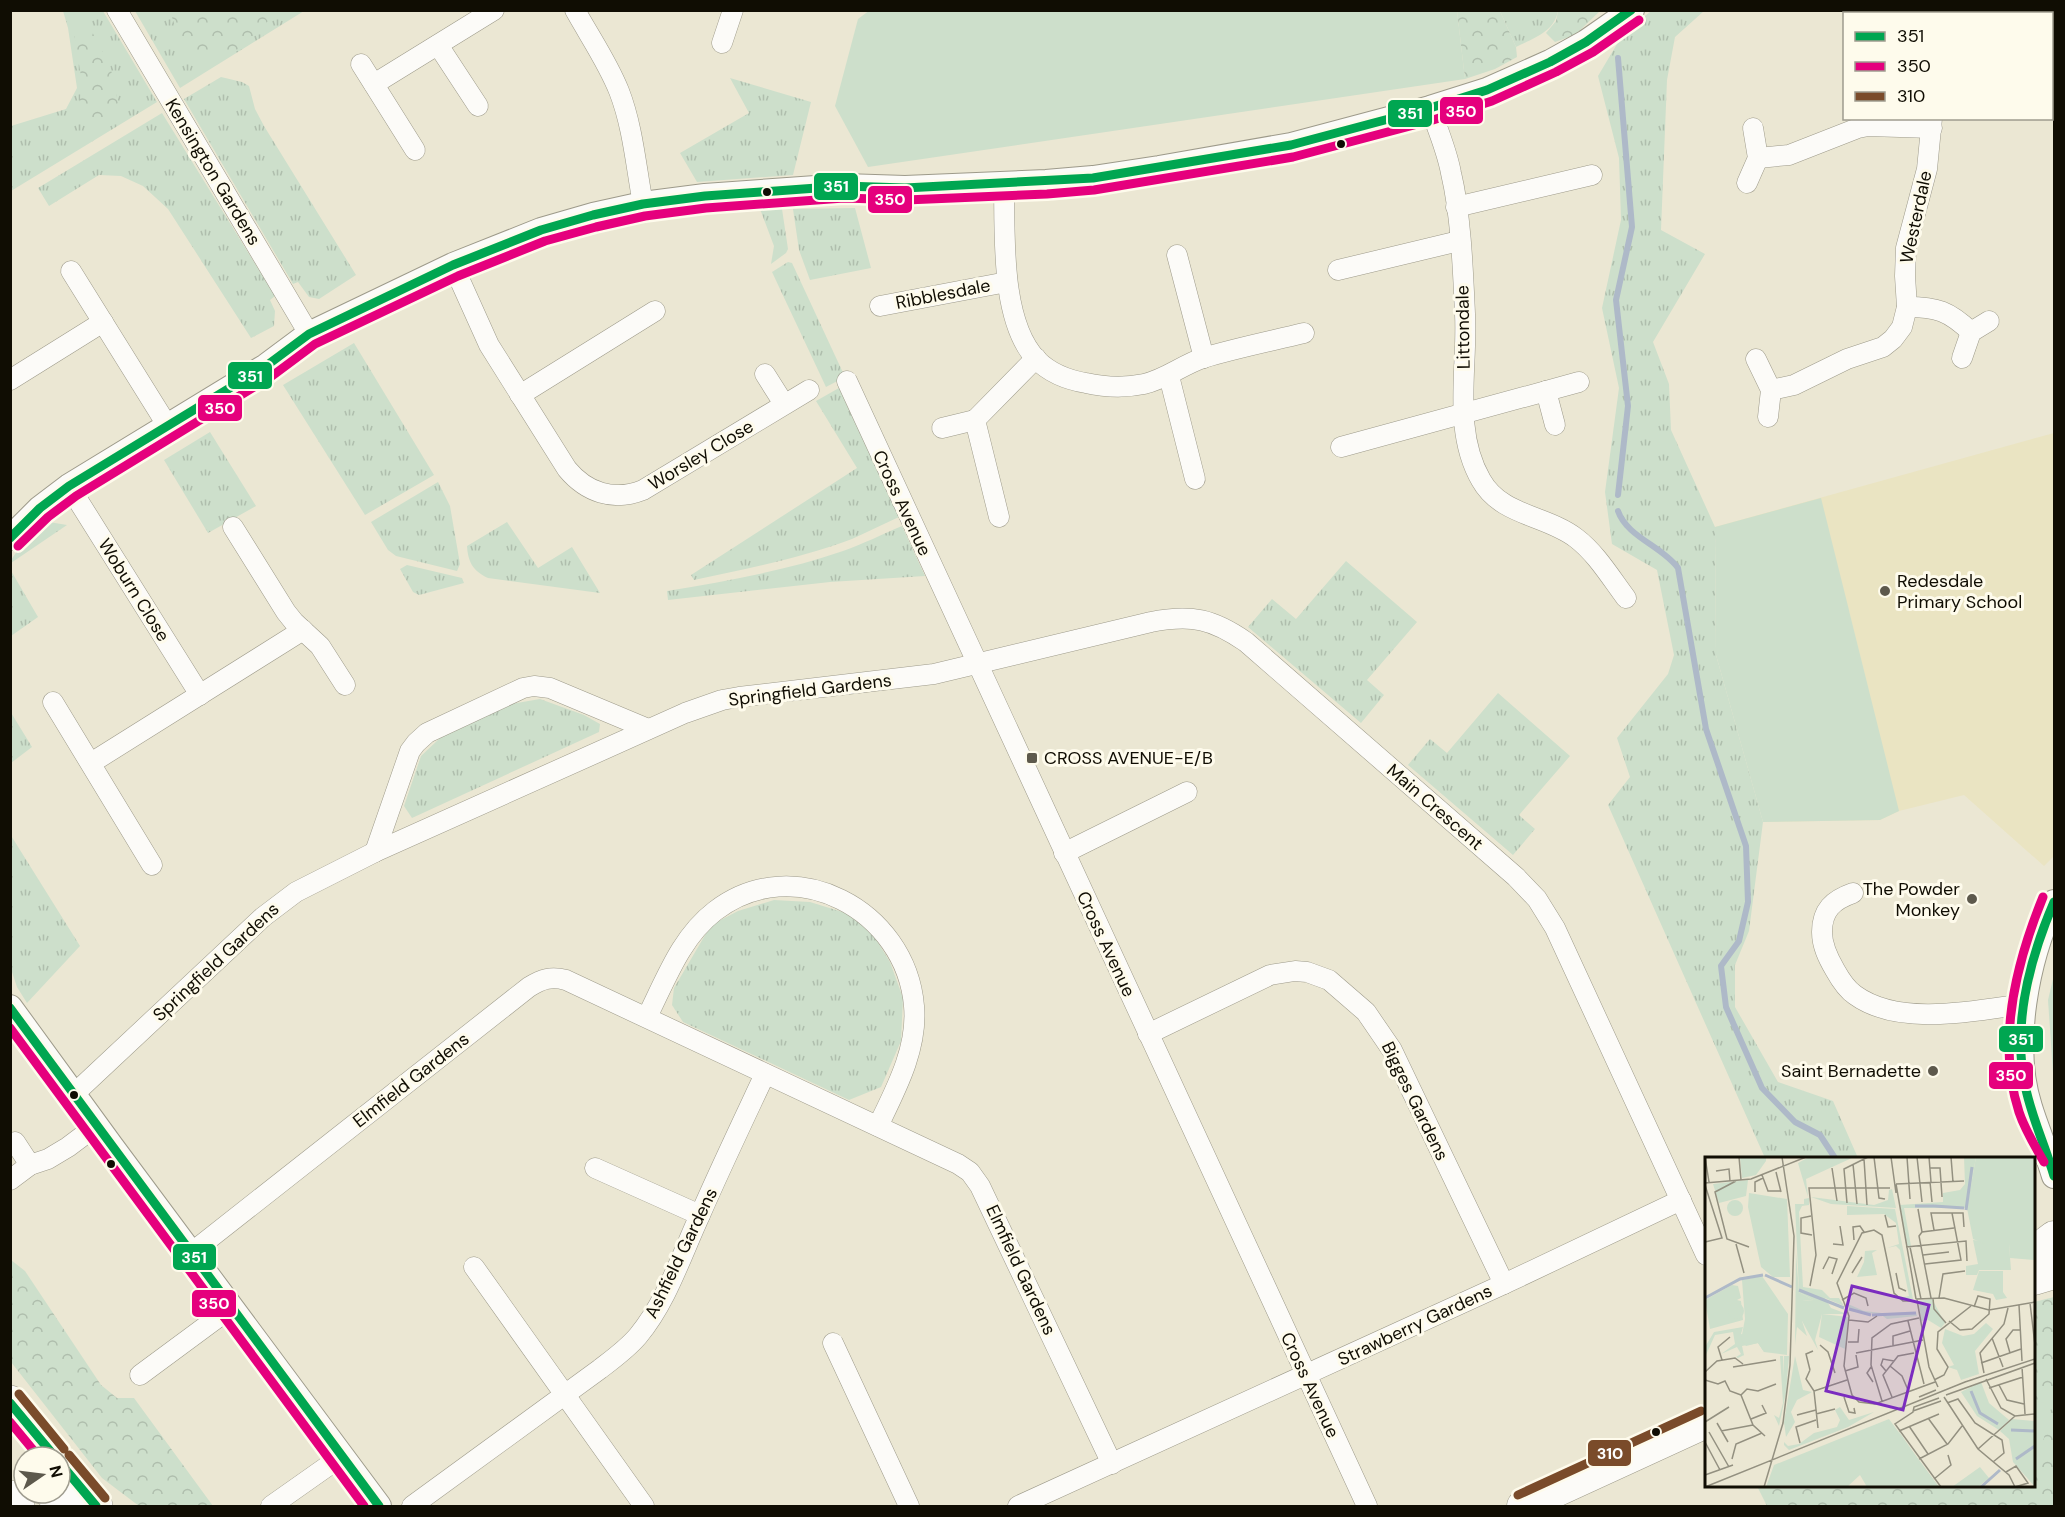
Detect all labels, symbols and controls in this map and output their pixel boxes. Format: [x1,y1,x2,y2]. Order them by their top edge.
legend [1843,12,2053,120]
text: 351 [1897,24,1924,48]
text: 350 [1897,54,1931,78]
text: 310 [1897,84,1925,108]
street label: Kensington Gardens [160,94,266,250]
line badge: 350 [1439,96,1484,125]
line badge: 351 [1387,99,1433,128]
text: 350 [1446,101,1476,122]
text: 351 [1397,103,1423,124]
unlabelled marker [1335,138,1347,150]
street label: Westerdale [1894,169,1938,265]
line badge: 351 [813,172,859,201]
text: 351 [823,176,849,197]
line badge: 350 [867,185,913,214]
unlabelled marker [761,186,773,198]
text: 350 [875,189,905,210]
street label: Ribblesdale [894,273,992,315]
street label: Littondale [1450,285,1476,369]
line badge: 351 [227,361,273,390]
text: 351 [237,366,263,387]
line badge: 350 [197,394,243,422]
text: 350 [205,398,235,419]
street label: Worsley Close [644,414,758,496]
street label: Cross Avenue [867,446,937,560]
street label: Woburn Close [93,534,175,646]
place label: Redesdale Primary School [1897,569,2022,614]
marker: Redesdale Primary School [1878,584,1892,598]
street label: Springfield Gardens [727,668,893,712]
place label: CROSS AVENUE-E/B [1044,746,1213,770]
marker: CROSS AVENUE-E/B [1025,751,1039,765]
street label: Main Crescent [1382,758,1488,856]
place label: The Powder Monkey [1863,877,1960,922]
street label: Cross Avenue [1071,887,1141,1001]
marker: The Powder Monkey [1965,892,1979,906]
street label: Springfield Gardens [148,897,284,1027]
line badge: 351 [1998,1025,2044,1053]
street label: Elmfield Gardens [348,1027,474,1133]
text: 351 [2008,1029,2034,1050]
street label: Bigges Gardens [1376,1038,1454,1164]
place label: Saint Bernadette [1781,1059,1921,1083]
line badge: 350 [1988,1061,2034,1090]
marker: Saint Bernadette [1926,1064,1940,1078]
text: 350 [1996,1065,2026,1086]
unlabelled marker [68,1089,80,1101]
inset map [1705,1157,2035,1487]
unlabelled marker [105,1158,117,1170]
street label: Ashfield Gardens [639,1184,723,1322]
street label: Elmfield Gardens [980,1201,1062,1339]
line badge: 351 [172,1243,217,1271]
text: 351 [181,1247,207,1268]
street label: Strawberry Gardens [1334,1279,1496,1371]
line badge: 350 [191,1289,237,1318]
text: 350 [199,1293,229,1314]
street label: Cross Avenue [1275,1328,1345,1442]
unlabelled marker [1650,1426,1662,1438]
line badge: 310 [1587,1439,1632,1467]
text: 310 [1597,1443,1623,1464]
north arrow [12,1445,72,1505]
text: N [44,1463,68,1480]

